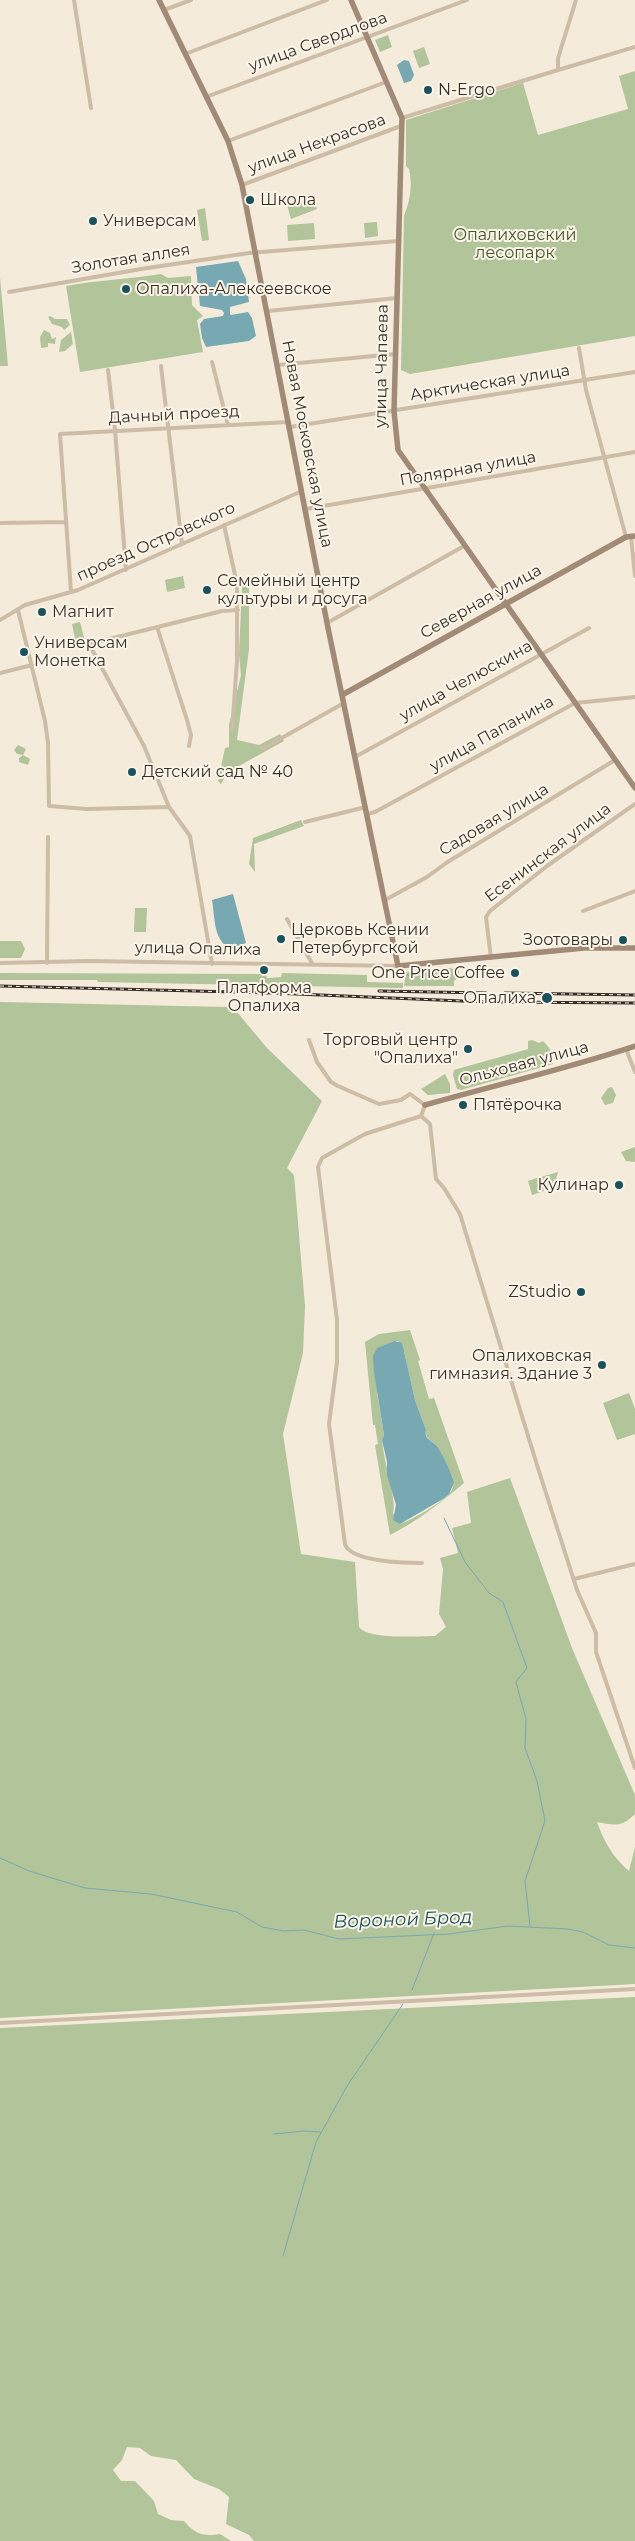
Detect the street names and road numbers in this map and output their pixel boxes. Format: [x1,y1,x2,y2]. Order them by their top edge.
street label: улица Свердлова [246,8,390,76]
street label: улица Некрасова [246,110,388,178]
street label: Золотая аллея [70,240,192,278]
street label: улица Чапаева [371,304,393,428]
street label: Новая Московская улица [277,339,337,549]
street label: Арктическая улица [409,361,571,405]
street label: Дачный проезд [108,402,240,428]
street label: Полярная улица [398,448,538,490]
street label: проезд Островского [74,498,238,586]
street label: Северная улица [417,561,545,643]
street label: улица Челюскина [396,637,536,725]
street label: улица Папанина [427,692,557,776]
street label: Садовая улица [436,780,552,860]
street label: Есенинская улица [481,799,615,907]
street label: улица Опалиха [135,938,261,960]
street label: Ольховая улица [457,1038,591,1090]

